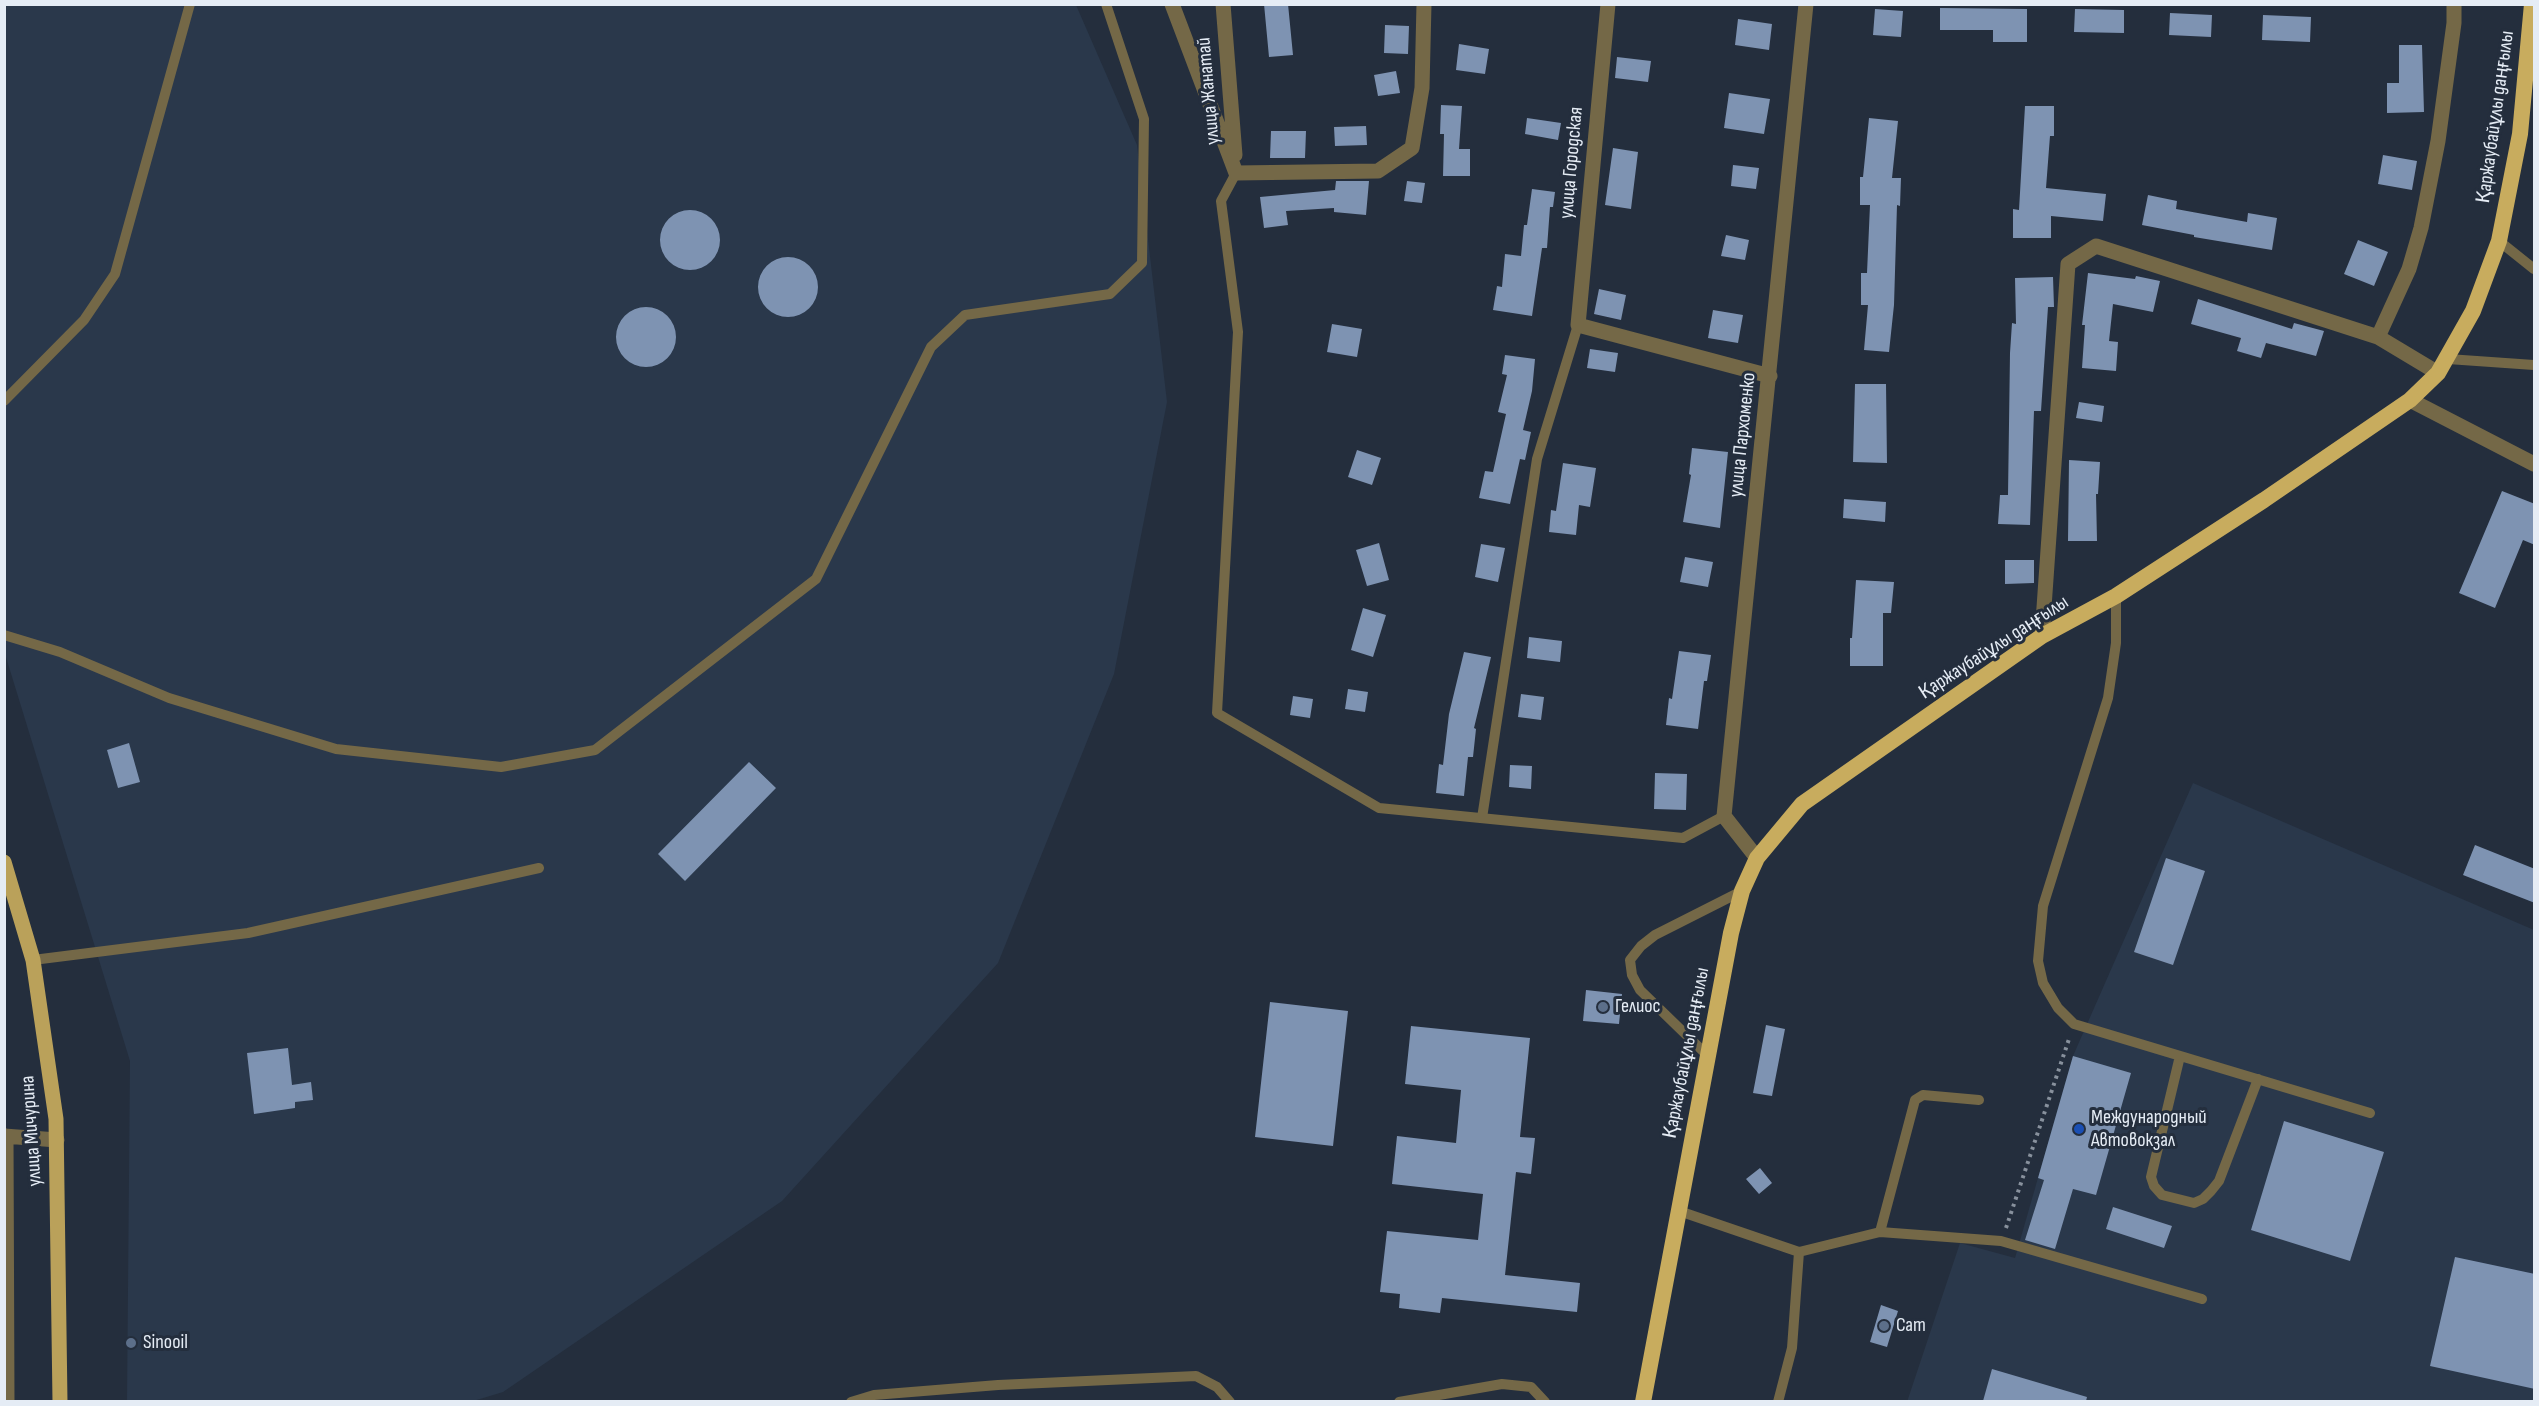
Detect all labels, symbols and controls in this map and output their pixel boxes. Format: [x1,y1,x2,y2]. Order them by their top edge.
street label: Қаржаубайұлы даңғылы [2472,29,2520,205]
street label: улица Жанатай [1192,36,1226,146]
street label: улица Городская [1555,106,1589,220]
street label: улица Пархоменко [1725,371,1761,499]
street label: Қаржаубайұлы даңғылы [1915,591,2073,705]
street label: Қаржаубайұлы даңғылы [1659,966,1715,1140]
place label: Гелиос [1615,995,1661,1019]
marker: Гелиос [1596,1000,1610,1014]
street label: улица Мичурина [16,1075,48,1187]
place label: Международный Автовокзал [2091,1106,2207,1153]
marker: Международный Автовокзал [2072,1122,2086,1136]
place label: Сат [1896,1314,1926,1338]
marker: Сат [1877,1319,1891,1333]
place label: Sinooil [143,1331,188,1355]
marker: Sinooil [124,1336,138,1350]

